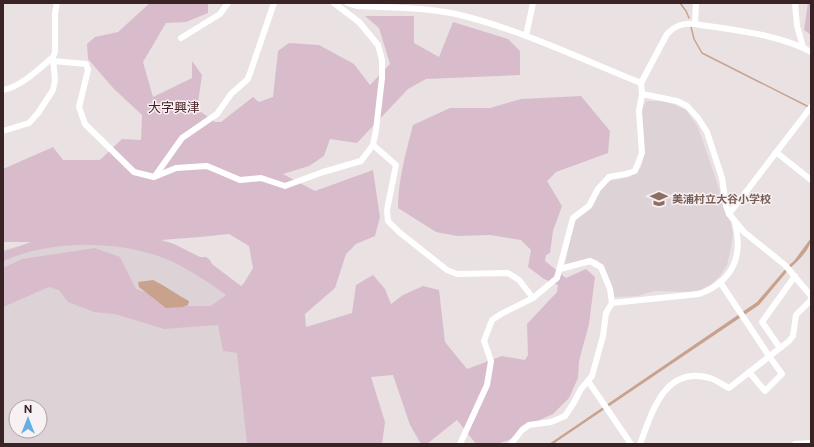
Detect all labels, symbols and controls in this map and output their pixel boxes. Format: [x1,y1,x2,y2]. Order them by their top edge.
district label: 大字興津 [148,100,200,115]
school or university icon: 美浦村立大谷小学校 [649,189,669,209]
place label: 美浦村立大谷小学校 [672,193,771,205]
north arrow [8,399,48,439]
text: N [24,403,32,415]

